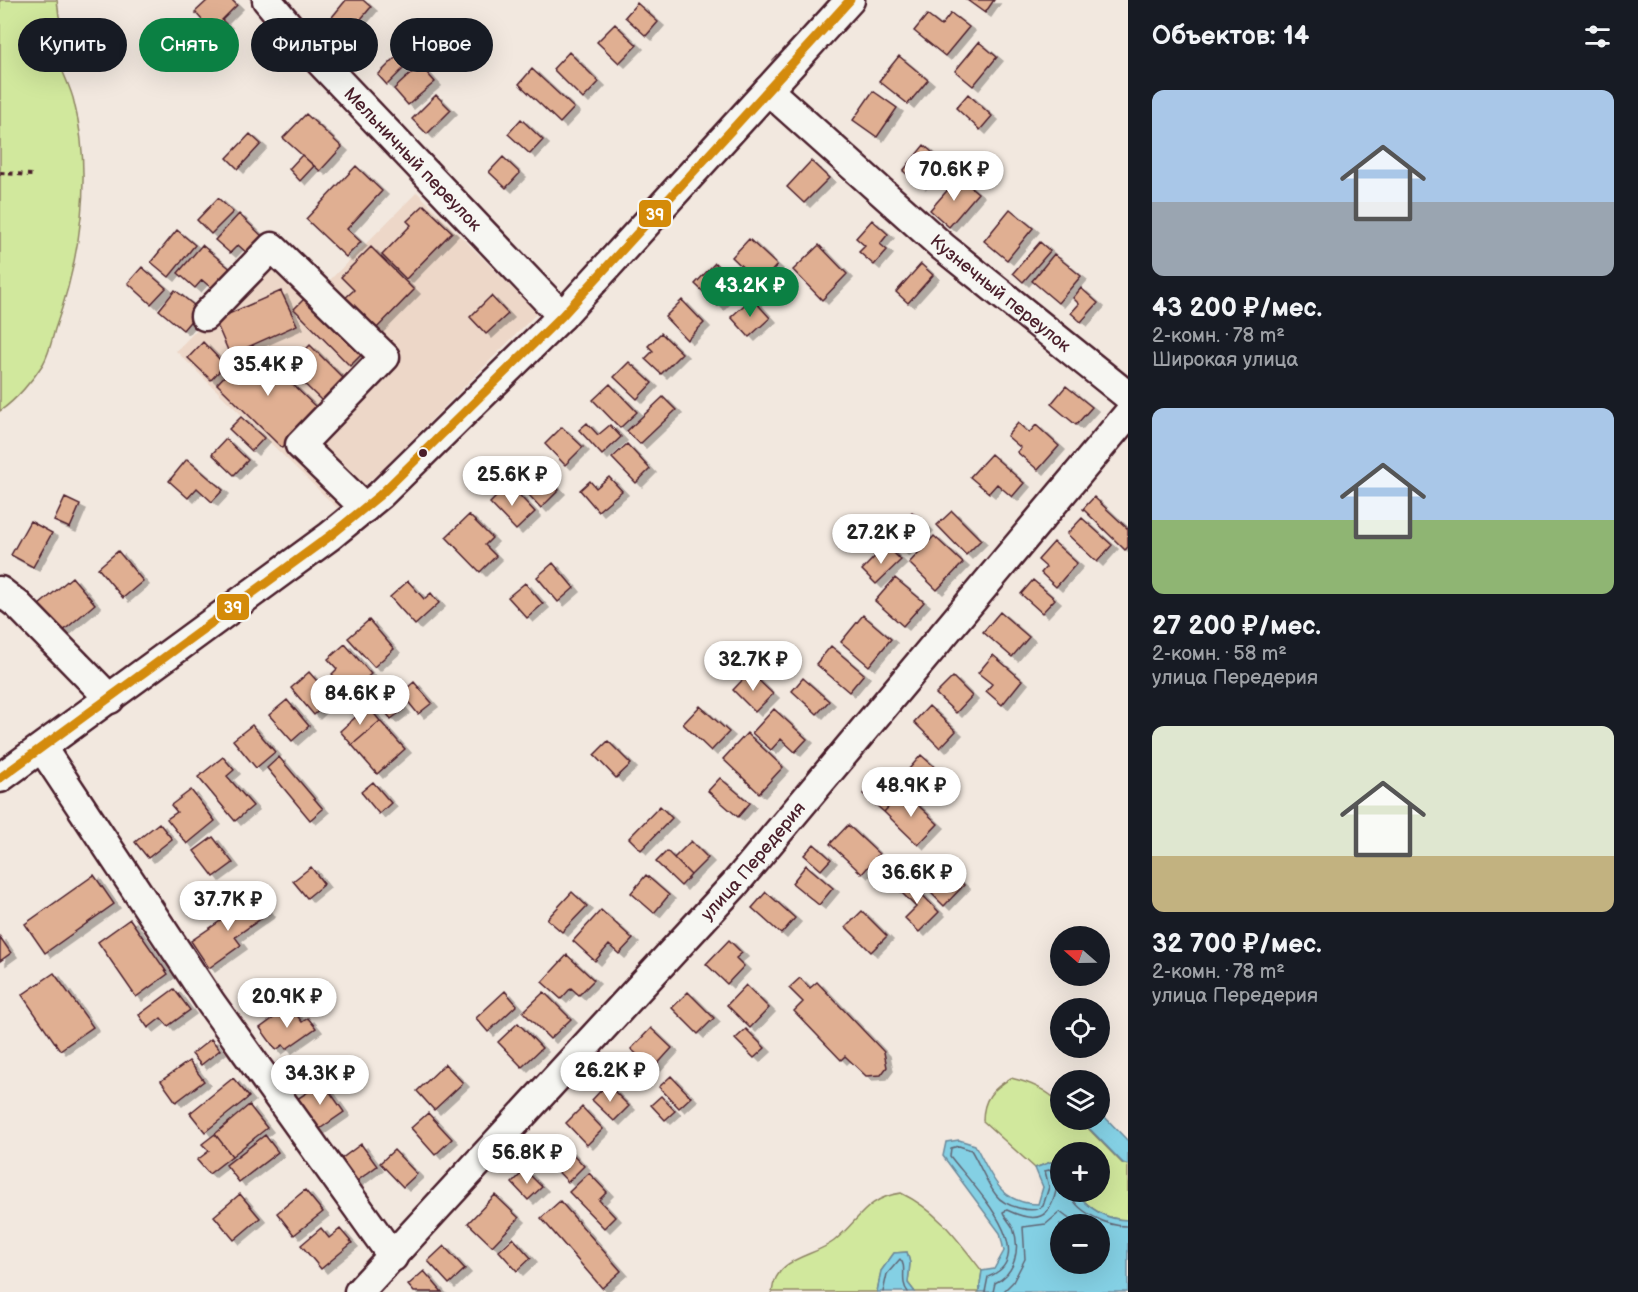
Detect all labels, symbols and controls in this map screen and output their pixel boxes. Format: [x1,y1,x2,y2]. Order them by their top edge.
chip: Купить [18,18,127,72]
chip: Снять [139,18,239,72]
chip: Фильтры [251,18,378,72]
chip: Новое [390,18,493,72]
icon: filters [1581,20,1614,53]
text: Объектов: 14 [1152,21,1309,52]
street label: Мельничный переулок [339,83,486,236]
icon: home [1329,129,1437,237]
pin: 70.6K ₽ [899,151,1009,202]
text: 70.6K ₽ [919,158,989,182]
line badge: 39 [638,199,672,228]
text: 39 [646,206,664,225]
street label: Кузнечный переулок [926,231,1075,357]
pin: 43.2K ₽ [695,267,805,318]
text: 43.2K ₽ [715,274,785,298]
text: 43 200 ₽/мес. [1152,293,1322,324]
text: 2-комн. · 78 m² [1152,324,1285,348]
pin: 35.4K ₽ [213,346,323,397]
text: Широкая улица [1152,348,1298,372]
text: 35.4K ₽ [233,353,303,377]
unlabelled marker [417,447,429,459]
icon: home [1329,447,1437,555]
pin: 25.6K ₽ [457,456,567,507]
text: 25.6K ₽ [477,463,547,487]
pin: 27.2K ₽ [826,514,936,565]
text: 27.2K ₽ [846,521,916,545]
line badge: 39 [216,593,250,621]
text: 39 [224,599,242,618]
text: 27 200 ₽/мес. [1152,611,1321,642]
pin: 32.7K ₽ [698,641,808,692]
text: 2-комн. · 58 m² [1152,642,1287,666]
text: 32.7K ₽ [718,648,788,672]
text: улица Передерия [1152,666,1318,690]
pin: 84.6K ₽ [305,675,415,726]
text: 84.6K ₽ [325,682,395,706]
icon: home [1329,765,1437,873]
pin: 48.9K ₽ [856,767,966,818]
text: 48.9K ₽ [876,774,946,798]
street label: улица Передерия [697,798,810,925]
pin: 36.6K ₽ [862,854,972,905]
text: 36.6K ₽ [882,861,952,885]
pin: 37.7K ₽ [173,881,283,932]
text: 37.7K ₽ [194,888,262,912]
north arrow [1050,926,1110,986]
map controls [1050,926,1110,1274]
text: 32 700 ₽/мес. [1152,929,1322,960]
text: 2-комн. · 78 m² [1152,960,1285,984]
pin: 20.9K ₽ [232,978,342,1029]
text: улица Передерия [1152,984,1318,1008]
text: 20.9K ₽ [252,985,322,1009]
button: locate [1050,998,1110,1058]
pin: 26.2K ₽ [555,1052,665,1103]
pin: 34.3K ₽ [265,1055,375,1106]
text: 26.2K ₽ [574,1059,646,1083]
text: 34.3K ₽ [285,1062,355,1086]
button: layers [1050,1070,1110,1130]
pin: 56.8K ₽ [472,1134,582,1185]
text: 56.8K ₽ [492,1141,562,1165]
button: + [1050,1142,1110,1202]
button: − [1050,1214,1110,1274]

